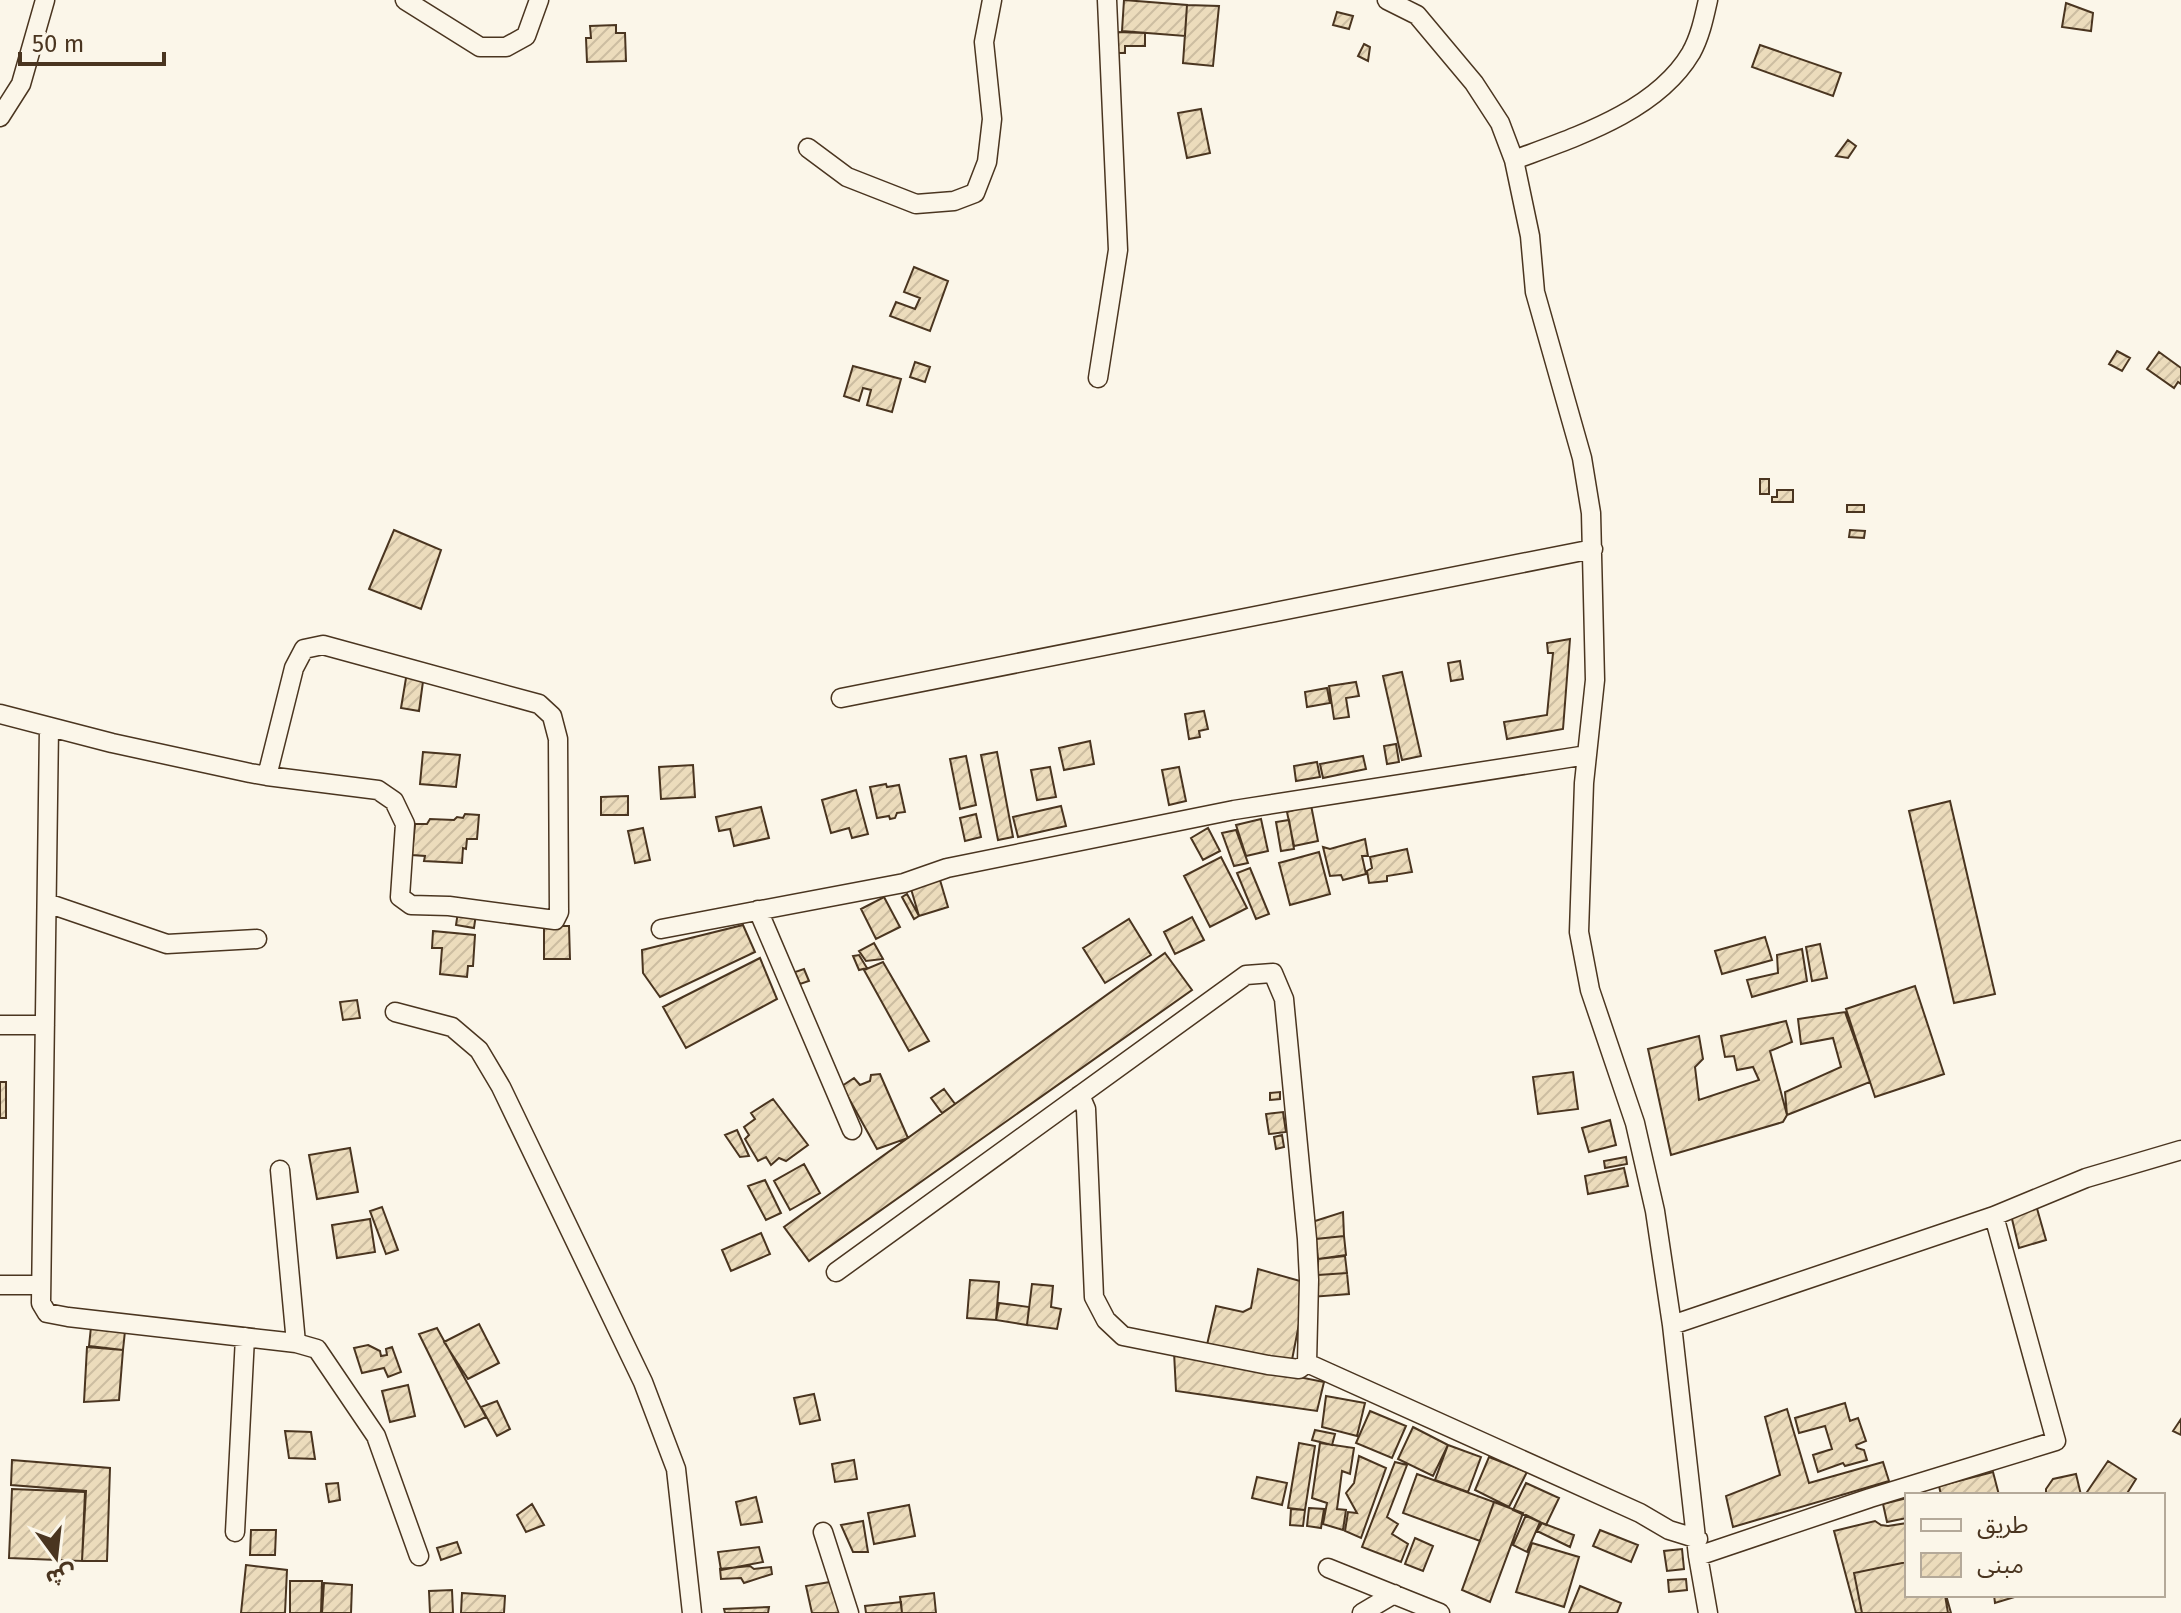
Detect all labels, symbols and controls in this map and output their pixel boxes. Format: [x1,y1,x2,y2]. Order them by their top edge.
scale bar [20,16,164,66]
text: 50 m [32,30,84,58]
legend [1905,1493,2165,1597]
text: طريق [1977,1511,2029,1540]
north arrow [16,1517,96,1597]
text: مبنى [1977,1551,2024,1579]
text: ش [43,1559,79,1593]

